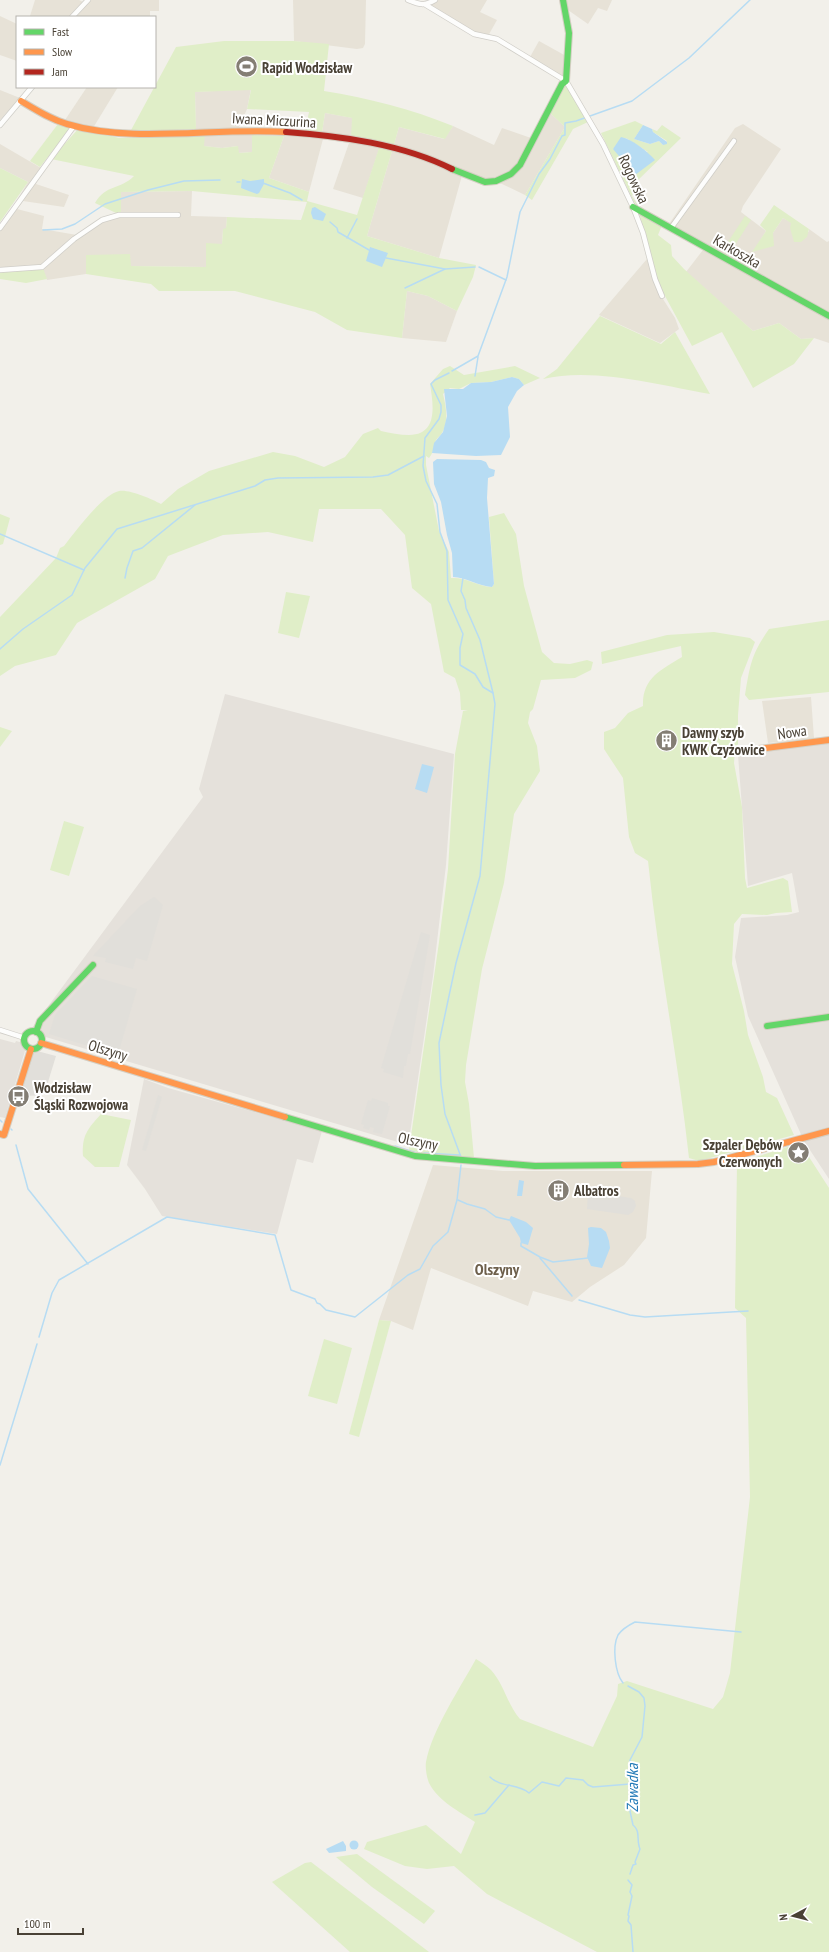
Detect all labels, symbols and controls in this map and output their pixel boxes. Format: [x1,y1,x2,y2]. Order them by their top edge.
legend [16,16,156,88]
text: Fast [52,24,70,39]
text: Slow [52,44,73,59]
sports icon: Rapid Wodzisław [233,54,259,80]
place label: Rapid Wodzisław [262,58,353,77]
text: Jam [51,64,68,79]
street label: Iwana Miczurina [232,108,316,132]
street label: Rogowska [614,152,654,206]
street label: Karkoszka [710,230,764,272]
street label: Nowa [776,721,808,743]
place label: Dawny szyb KWK Czyżowice [682,723,765,759]
building icon: Dawny szyb KWK Czyżowice [654,728,680,754]
street label: Olszyny [86,1035,130,1065]
place label: Wodzisław Śląski Rozwojowa [33,1078,128,1114]
bus stop icon: Wodzisław Śląski Rozwojowa [6,1083,32,1109]
street label: Olszyny [396,1128,440,1155]
place label: Szpaler Dębów Czerwonych [703,1135,783,1171]
place icon: Szpaler Dębów Czerwonych [785,1140,811,1166]
building icon: Albatros [545,1177,571,1203]
place label: Albatros [573,1181,619,1200]
district label: Olszyny [475,1259,520,1279]
water label: Zawadka [622,1762,642,1812]
north arrow [773,1896,813,1936]
scale bar [18,1910,83,1936]
text: N [776,1913,790,1921]
text: 100 m [24,1916,51,1931]

